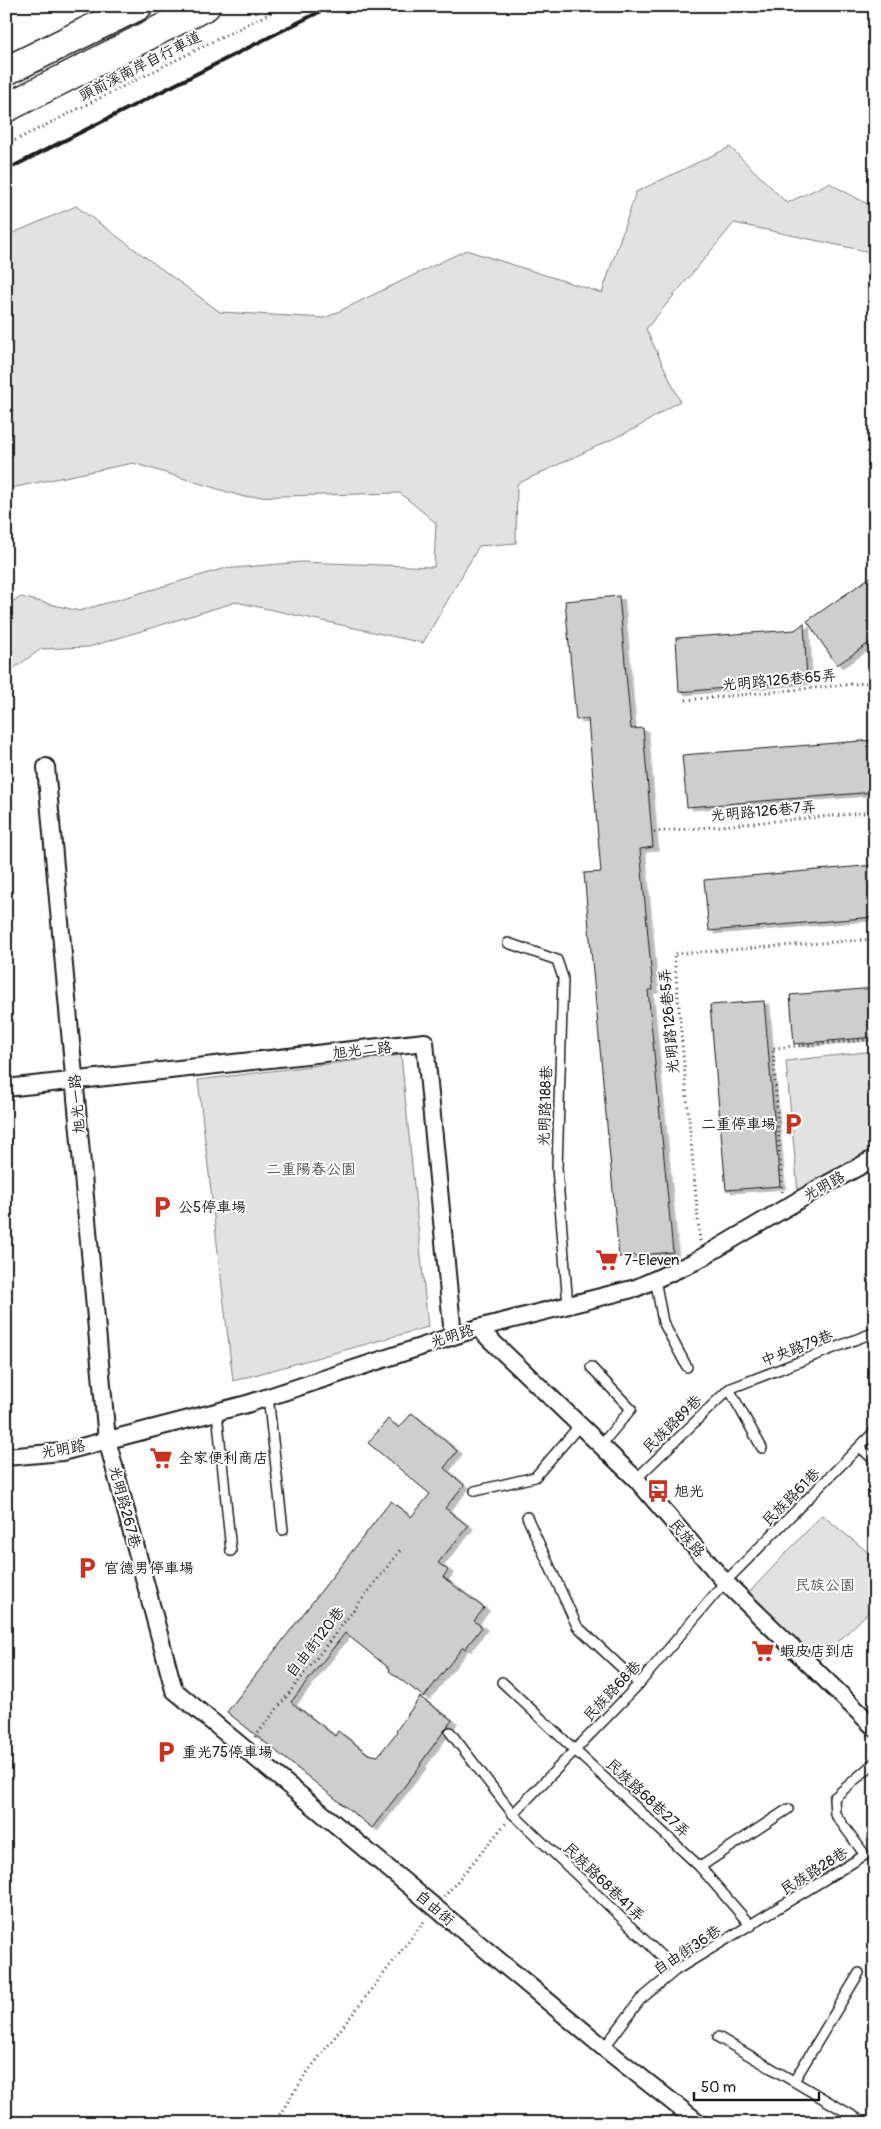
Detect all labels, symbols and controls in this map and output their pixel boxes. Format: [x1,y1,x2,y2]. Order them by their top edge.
street label: 頭前溪南岸自行車道 [76,27,205,106]
street label: 光明路126巷65弄 [721,666,837,695]
street label: 光明路126巷7弄 [709,797,817,826]
street label: 光明路126巷5弄 [655,967,684,1075]
street label: 旭光二路 [331,1038,393,1063]
street label: 光明路188巷 [535,1065,556,1147]
street label: 旭光一路 [65,1073,90,1135]
parking icon: 二重停車場 [780,1111,806,1137]
place label: 二重停車場 [701,1115,776,1134]
park label: 二重陽春公園 [266,1160,356,1179]
street label: 光明路 [800,1167,849,1206]
parking icon: 公5停車場 [149,1194,175,1220]
place label: 公5停車場 [178,1198,246,1217]
supermarket icon: 7-Eleven [594,1247,620,1273]
place label: 7-Eleven [624,1251,679,1270]
street label: 光明路 [428,1320,476,1352]
street label: 中央路79巷 [758,1326,836,1371]
street label: 民族路89巷 [639,1391,706,1457]
street label: 光明路 [39,1436,87,1463]
supermarket icon: 全家便利商店 [148,1445,174,1471]
place label: 全家便利商店 [178,1449,268,1468]
street label: 光明路267巷 [104,1464,145,1551]
street label: 民族路61巷 [758,1464,824,1530]
bus stop icon: 旭光 [645,1478,671,1504]
place label: 旭光 [674,1482,704,1501]
street label: 民族路 [665,1515,709,1562]
parking icon: 官德男停車場 [74,1555,100,1581]
place label: 官德男停車場 [104,1559,194,1578]
park label: 民族公園 [795,1576,855,1595]
street label: 自由街120巷 [282,1603,349,1681]
supermarket icon: 蝦皮店到店 [750,1638,776,1664]
place label: 蝦皮店到店 [780,1642,855,1661]
street label: 民族路68巷 [579,1657,645,1726]
parking icon: 重光75停車場 [153,1739,179,1765]
place label: 重光75停車場 [182,1743,273,1762]
street label: 民族路68巷27弄 [602,1755,693,1842]
street label: 民族路68巷41弄 [559,1839,648,1926]
street label: 民族路28巷 [777,1843,852,1900]
street label: 自由街 [411,1887,458,1930]
street label: 自由街36巷 [650,1921,725,1979]
scale bar [694,2069,818,2101]
text: 50 m [701,2078,736,2097]

